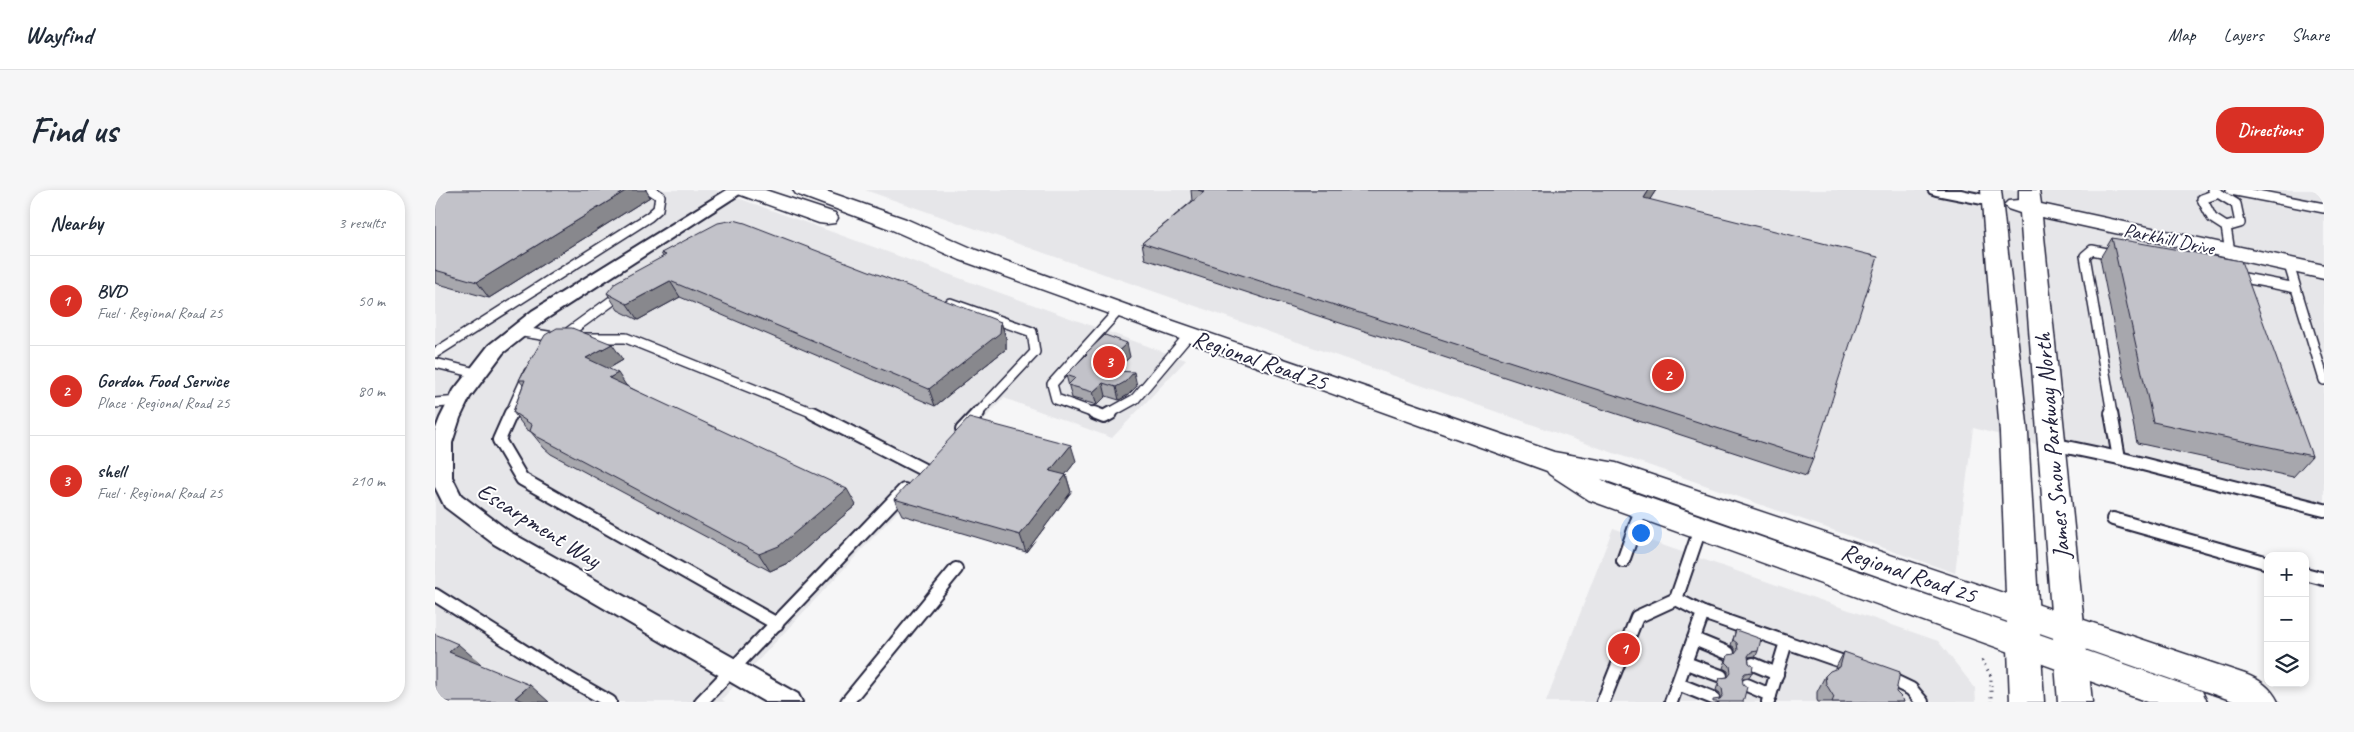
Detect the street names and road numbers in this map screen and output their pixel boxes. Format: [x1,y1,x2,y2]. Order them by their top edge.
street label: Parkhill Drive [2122,217,2218,261]
street label: Regional Road 25 [1189,323,1333,398]
street label: James Snow Parkway North [2027,331,2077,561]
street label: Escarpment Way [472,475,608,576]
street label: Regional Road 25 [1838,536,1982,611]

